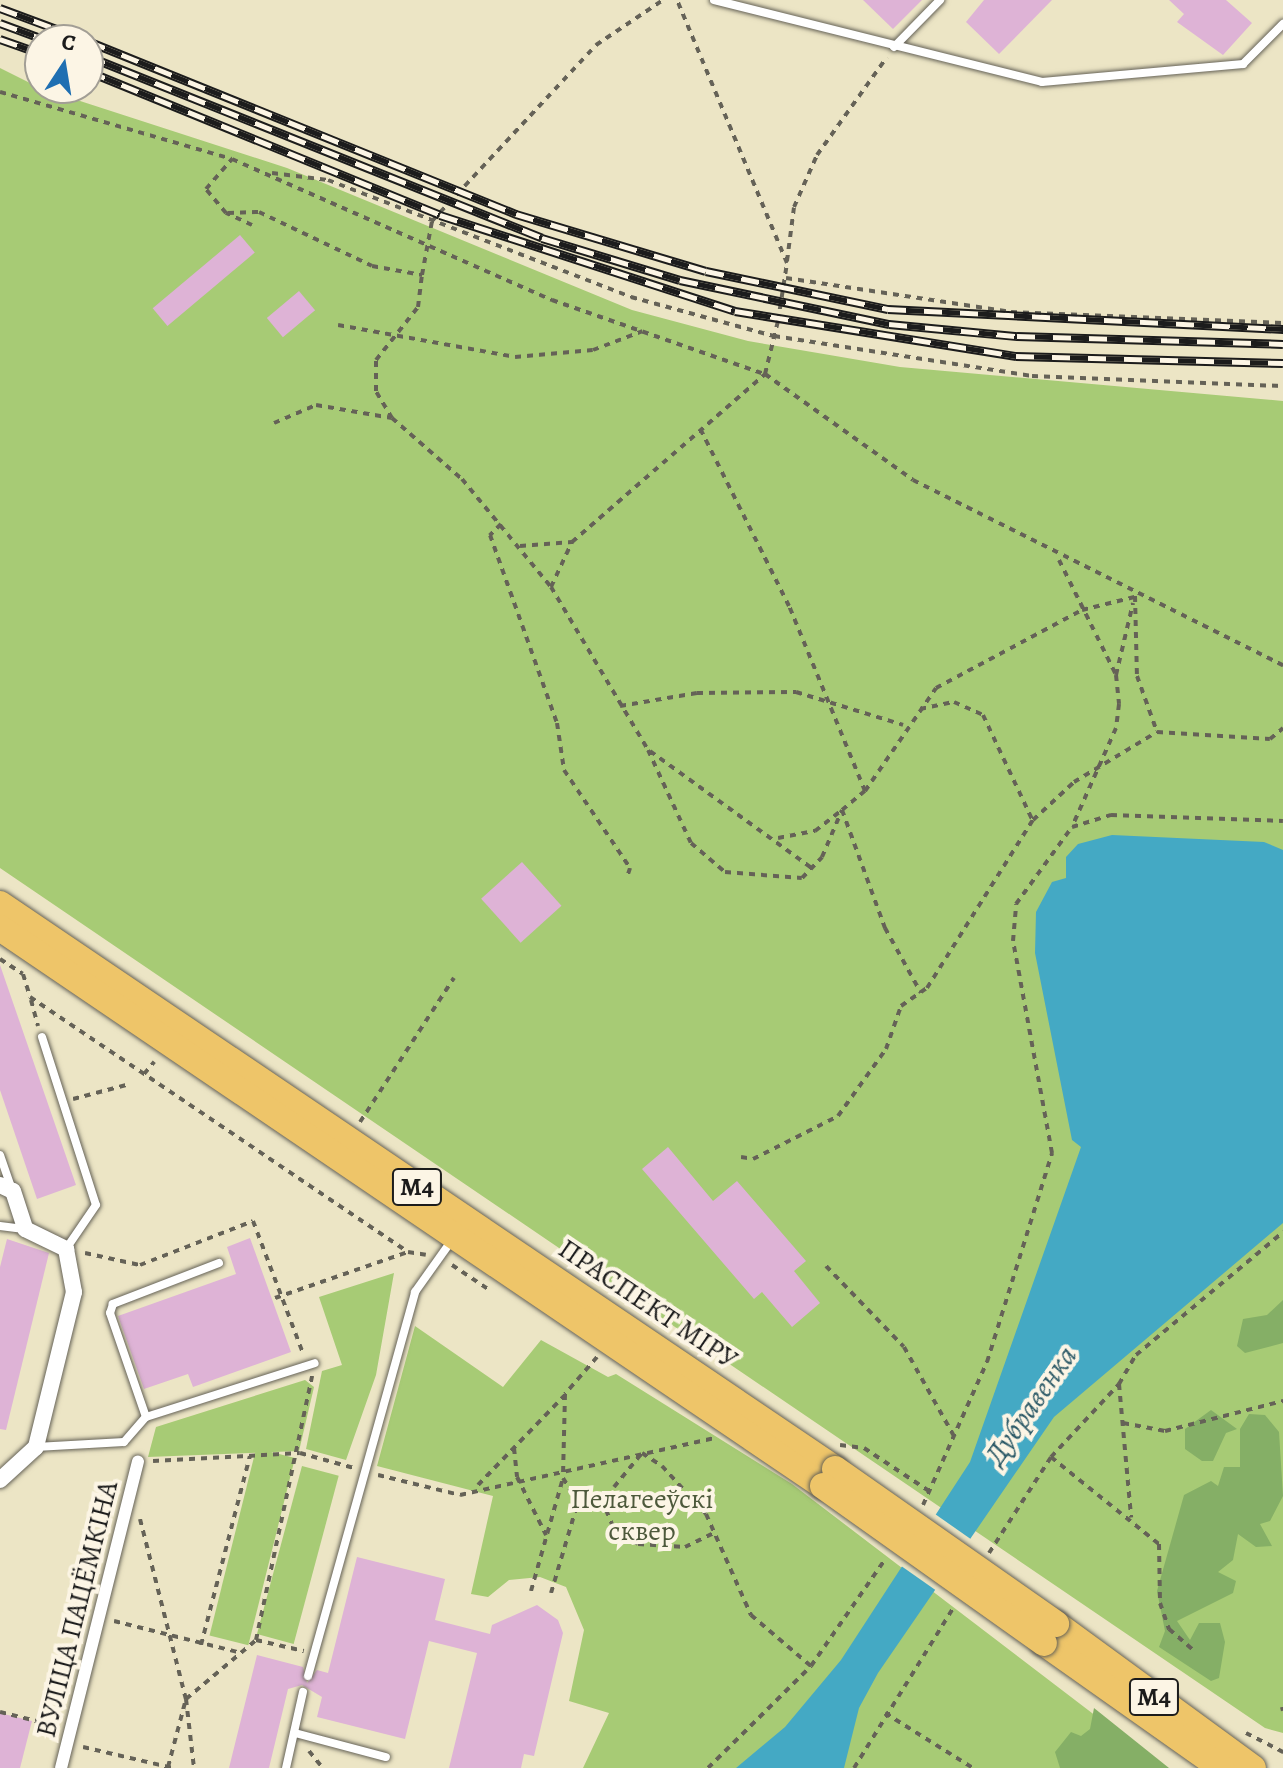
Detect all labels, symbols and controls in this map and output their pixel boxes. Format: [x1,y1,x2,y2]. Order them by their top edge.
north arrow [24,24,104,104]
text: С [59,26,78,59]
road number: М4 [391,1165,443,1209]
street label: ПРАСПЕКТ МІРУ [552,1232,744,1376]
water label: Дубравенка [977,1339,1085,1471]
street label: ВУЛІЦА ПАЦЁМКІНА [29,1477,125,1741]
park label: Пелагееўскі сквер [571,1482,713,1548]
road number: М4 [1128,1675,1180,1719]

